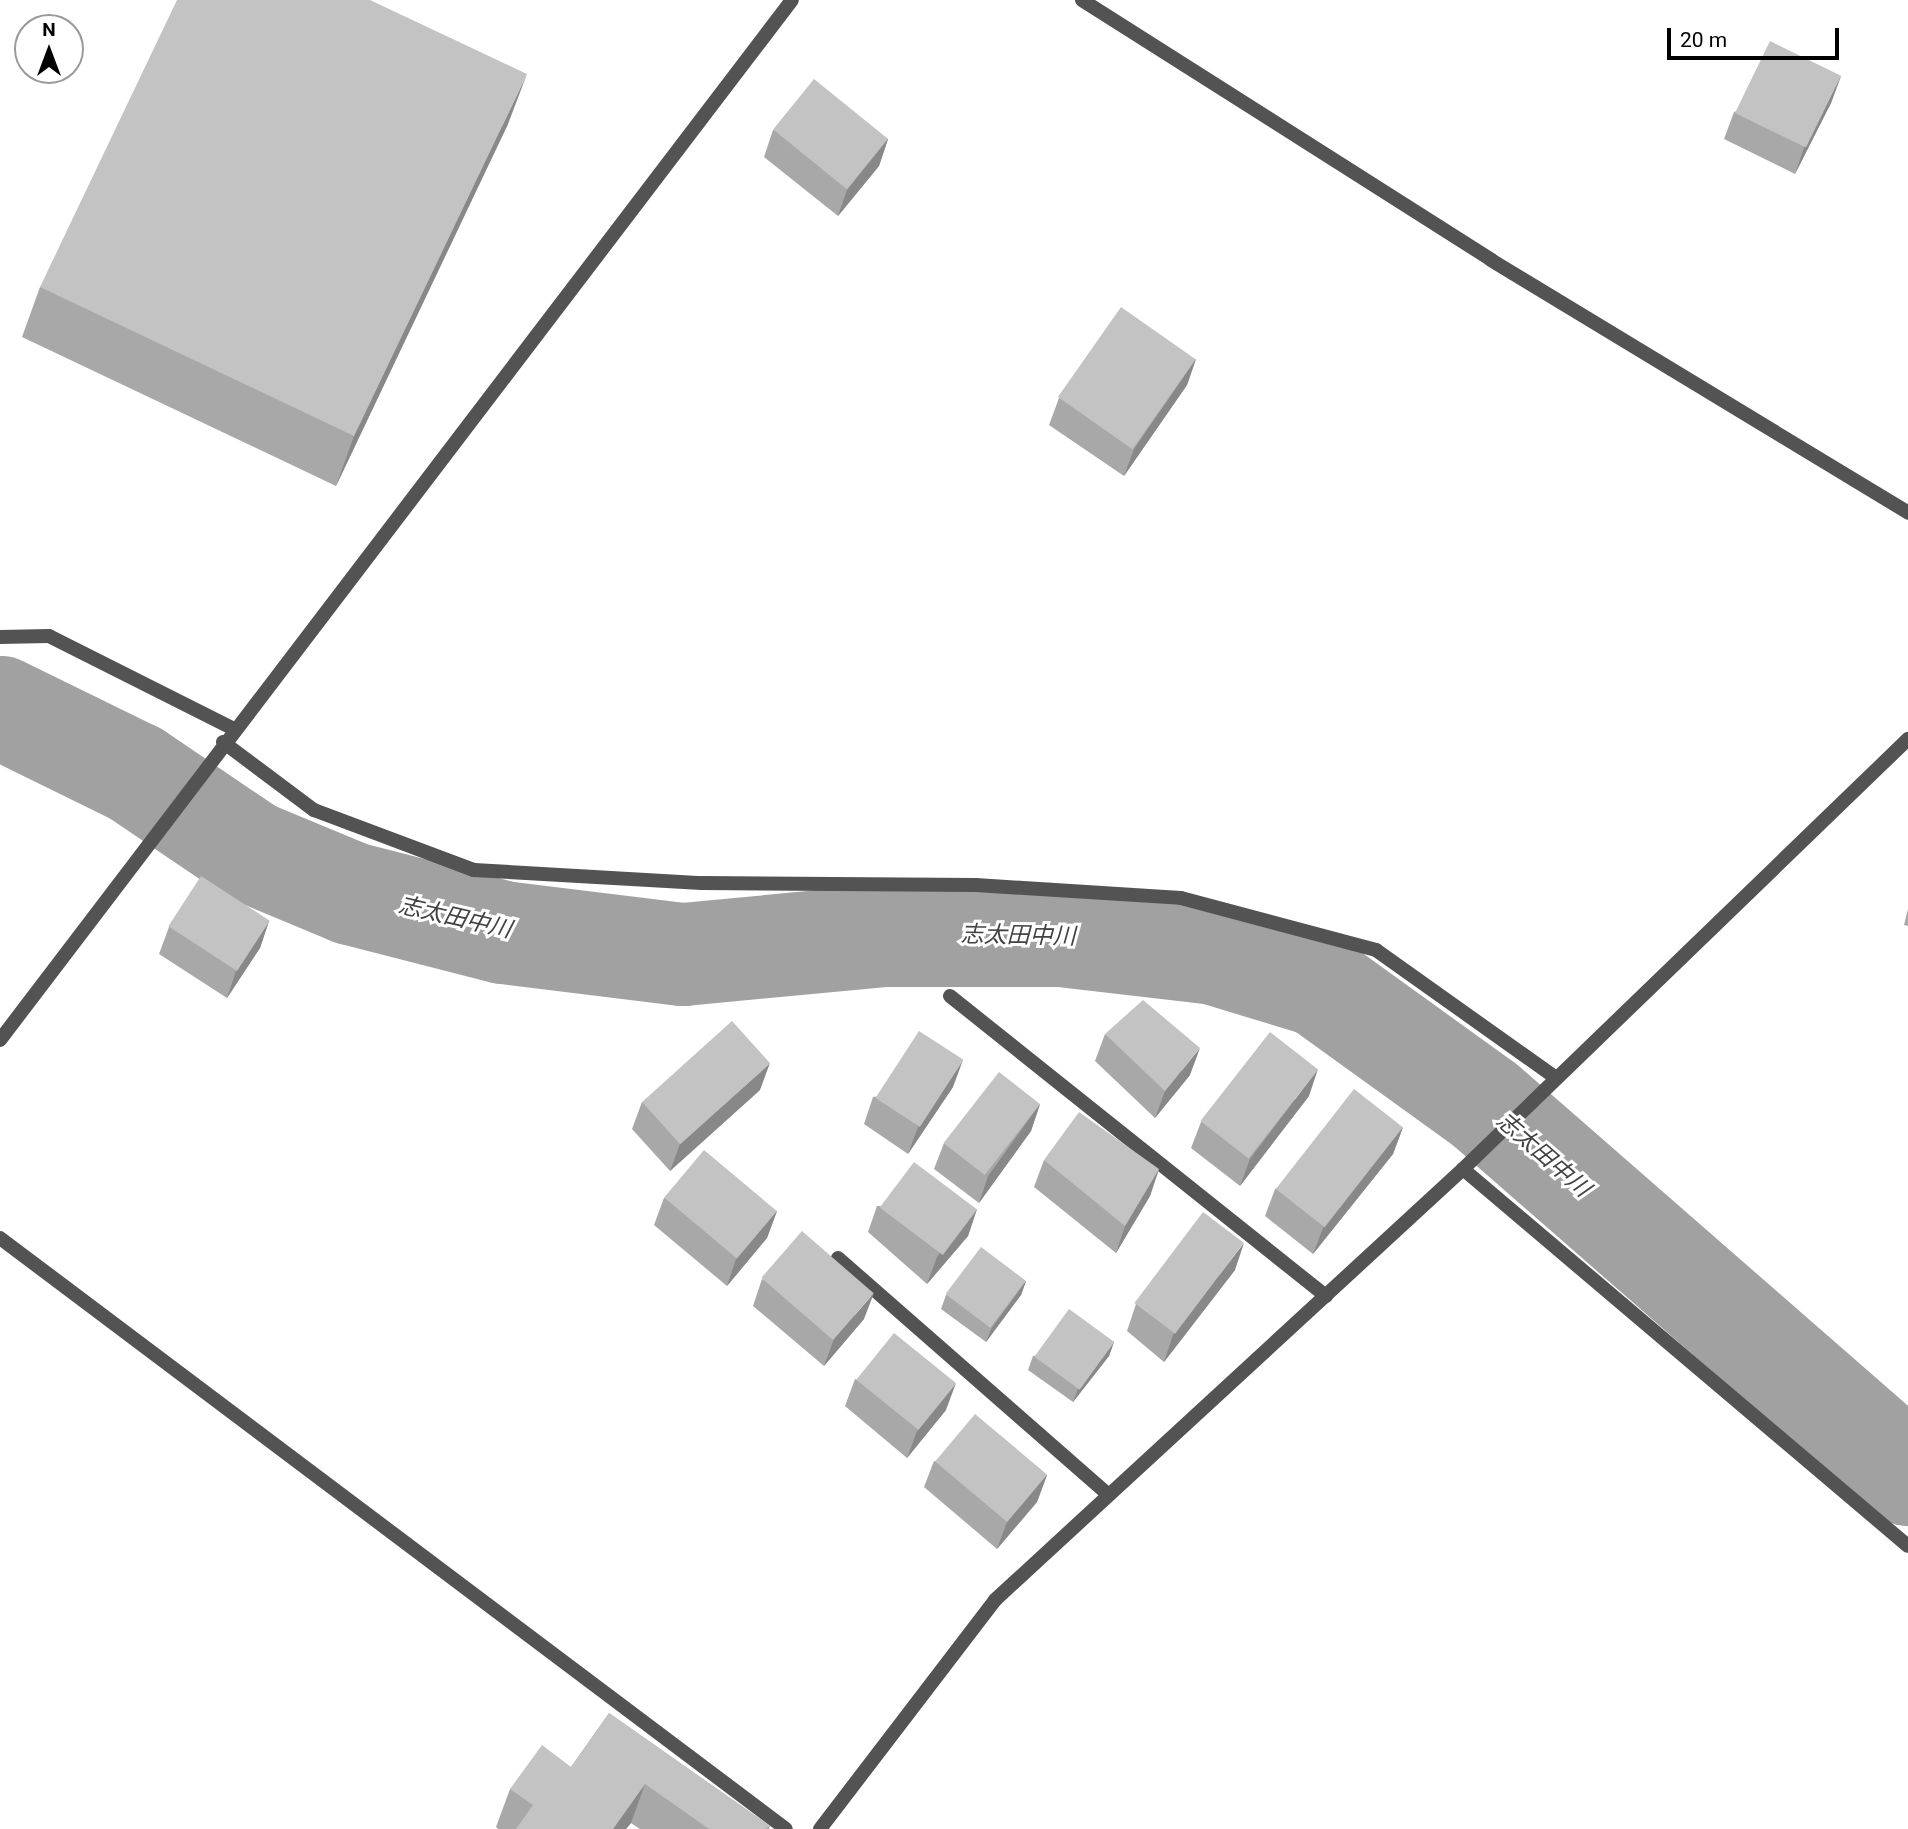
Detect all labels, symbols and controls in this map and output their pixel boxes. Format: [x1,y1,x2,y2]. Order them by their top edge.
north arrow [14,14,84,84]
scale bar [1670,14,1842,58]
text: N [42,18,56,41]
text: 20 m [1680,28,1727,52]
water label: 志太田中川 [396,892,514,944]
water label: 志太田中川 [960,921,1076,951]
water label: 志太田中川 [1491,1107,1595,1203]

